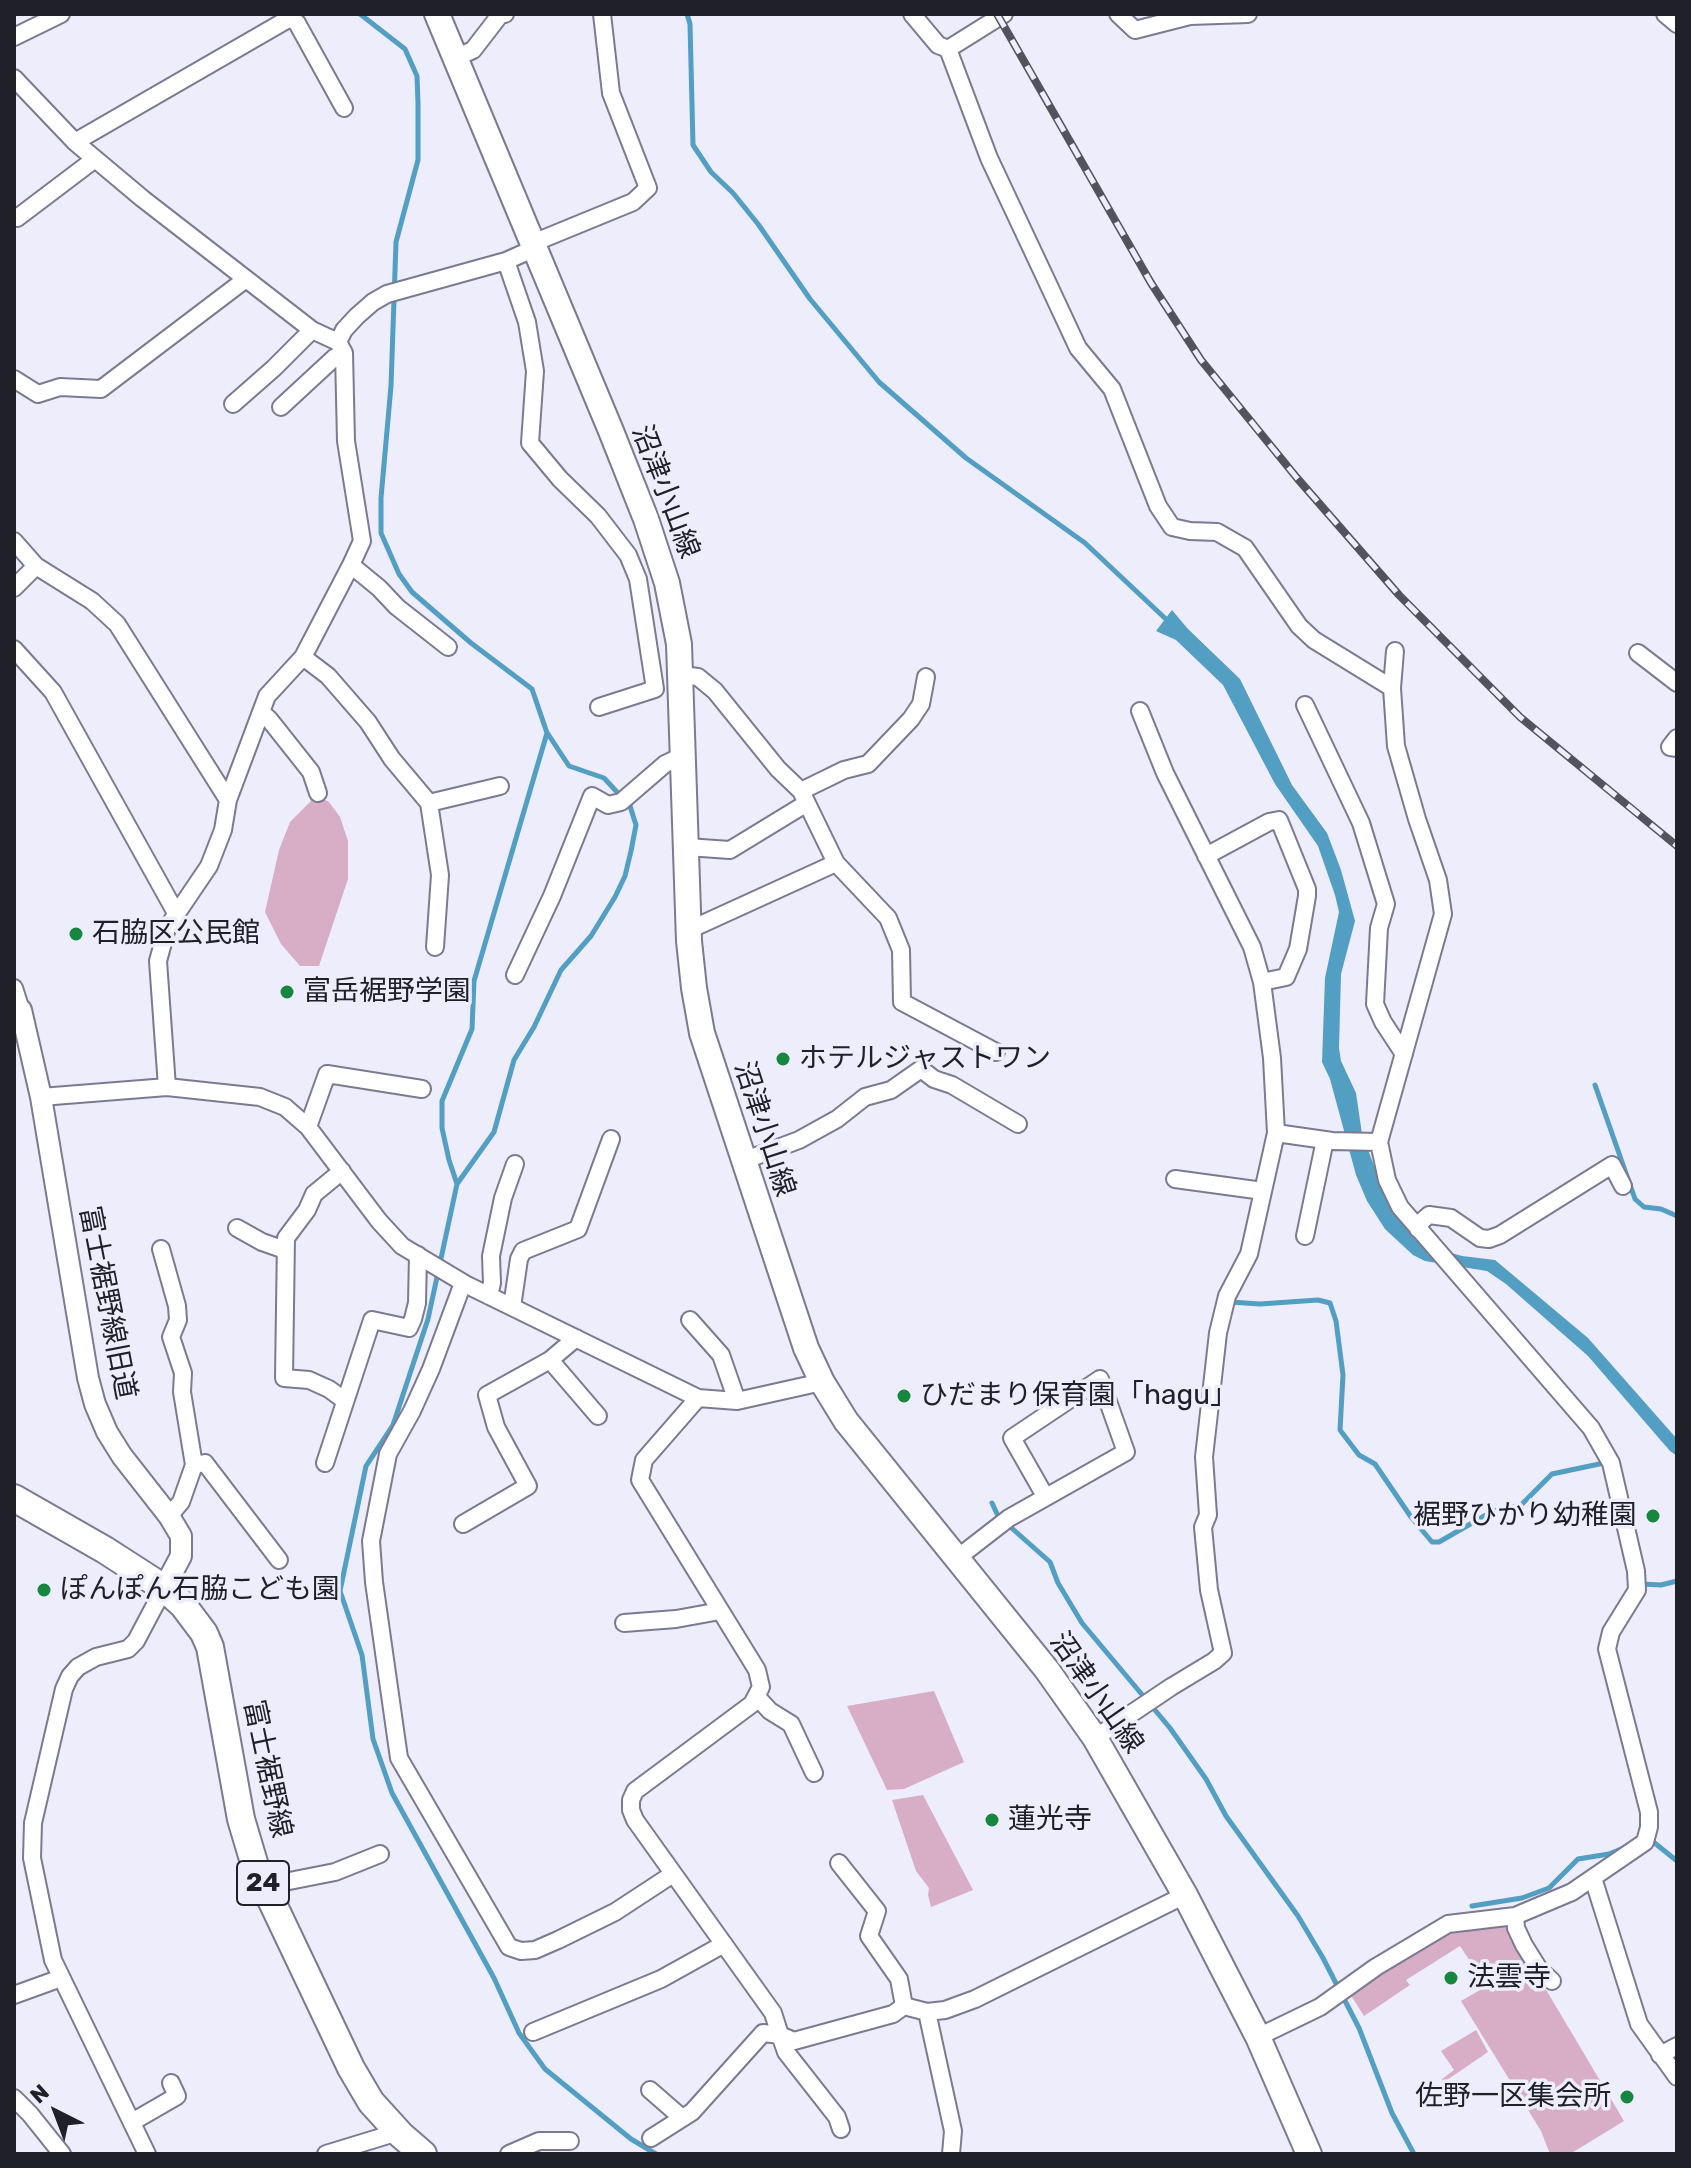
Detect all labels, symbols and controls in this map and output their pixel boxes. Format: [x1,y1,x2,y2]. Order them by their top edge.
street label: 沼津小山線 [624,421,706,563]
place label: 石脇区公民館 [92,917,260,951]
marker: 石脇区公民館 [67,925,85,943]
place label: 富岳裾野学園 [303,975,471,1009]
marker: 富岳裾野学園 [278,983,296,1001]
place label: ホテルジャストワン [799,1042,1051,1076]
marker: ホテルジャストワン [774,1050,792,1068]
street label: 沼津小山線 [726,1057,802,1201]
street label: 富士裾野線旧道 [72,1204,142,1402]
place label: ひだまり保育園「hagu」 [920,1379,1238,1413]
marker: ひだまり保育園「hagu」 [895,1387,913,1405]
place label: 裾野ひかり幼稚園 [1413,1499,1637,1533]
marker: 裾野ひかり幼稚園 [1644,1507,1662,1525]
place label: ぽんぽん石脇こども園 [60,1573,340,1607]
marker: ぽんぽん石脇こども園 [35,1581,53,1599]
street label: 沼津小山線 [1042,1626,1150,1760]
street label: 富士裾野線 [236,1697,298,1841]
place label: 蓮光寺 [1008,1803,1092,1837]
marker: 蓮光寺 [983,1811,1001,1829]
road number: 24 [237,1861,289,1905]
place label: 法雲寺 [1467,1961,1551,1995]
marker: 法雲寺 [1442,1969,1460,1987]
north arrow [16,2072,96,2152]
text: N [25,2078,55,2109]
place label: 佐野一区集会所 [1415,2080,1611,2114]
marker: 佐野一区集会所 [1618,2088,1636,2106]

